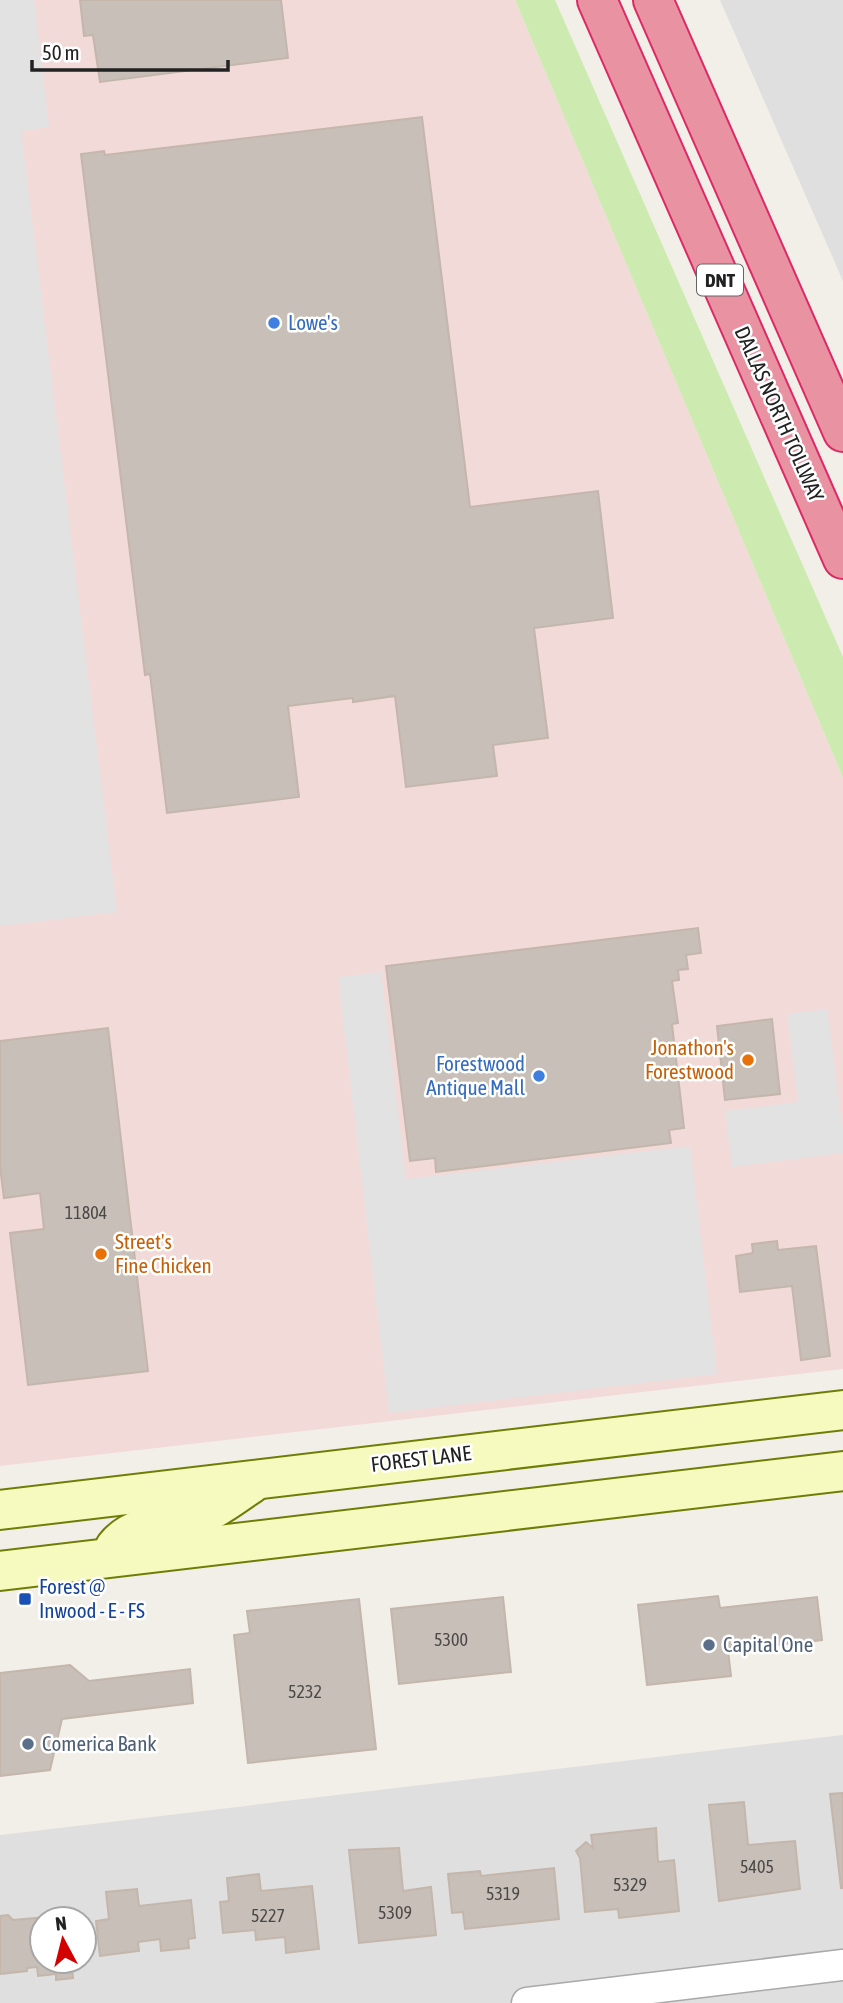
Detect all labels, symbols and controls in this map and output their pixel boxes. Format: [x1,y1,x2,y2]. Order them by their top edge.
scale bar [32,28,228,72]
text: 50 m [42,40,80,64]
road number: DNT [697,264,743,296]
place label: Lowe's [288,310,338,334]
marker: Lowe's [266,315,282,331]
street label: DALLAS NORTH TOLLWAY [730,322,830,506]
place label: Jonathon's Forestwood [645,1035,734,1083]
place label: Forestwood Antique Mall [426,1051,525,1099]
marker: Jonathon's Forestwood [740,1052,756,1068]
marker: Forestwood Antique Mall [531,1068,547,1084]
house number: 11804 [65,1202,107,1223]
place label: Street's Fine Chicken [115,1229,212,1277]
marker: Street's Fine Chicken [93,1246,109,1262]
street label: FOREST LANE [369,1440,472,1476]
place label: Forest @ Inwood - E - FS [39,1574,145,1622]
marker: Forest @ Inwood - E - FS [17,1591,33,1607]
house number: 5300 [434,1629,468,1650]
place label: Capital One [723,1632,813,1656]
marker: Capital One [701,1637,717,1653]
house number: 5232 [288,1681,322,1702]
place label: Comerica Bank [42,1731,157,1755]
marker: Comerica Bank [20,1736,36,1752]
house number: 5405 [740,1856,774,1877]
house number: 5329 [613,1874,647,1895]
house number: 5319 [486,1883,520,1904]
house number: 5309 [378,1902,412,1923]
north arrow [28,1905,98,1975]
house number: 5227 [251,1905,285,1926]
text: N [54,1912,68,1935]

